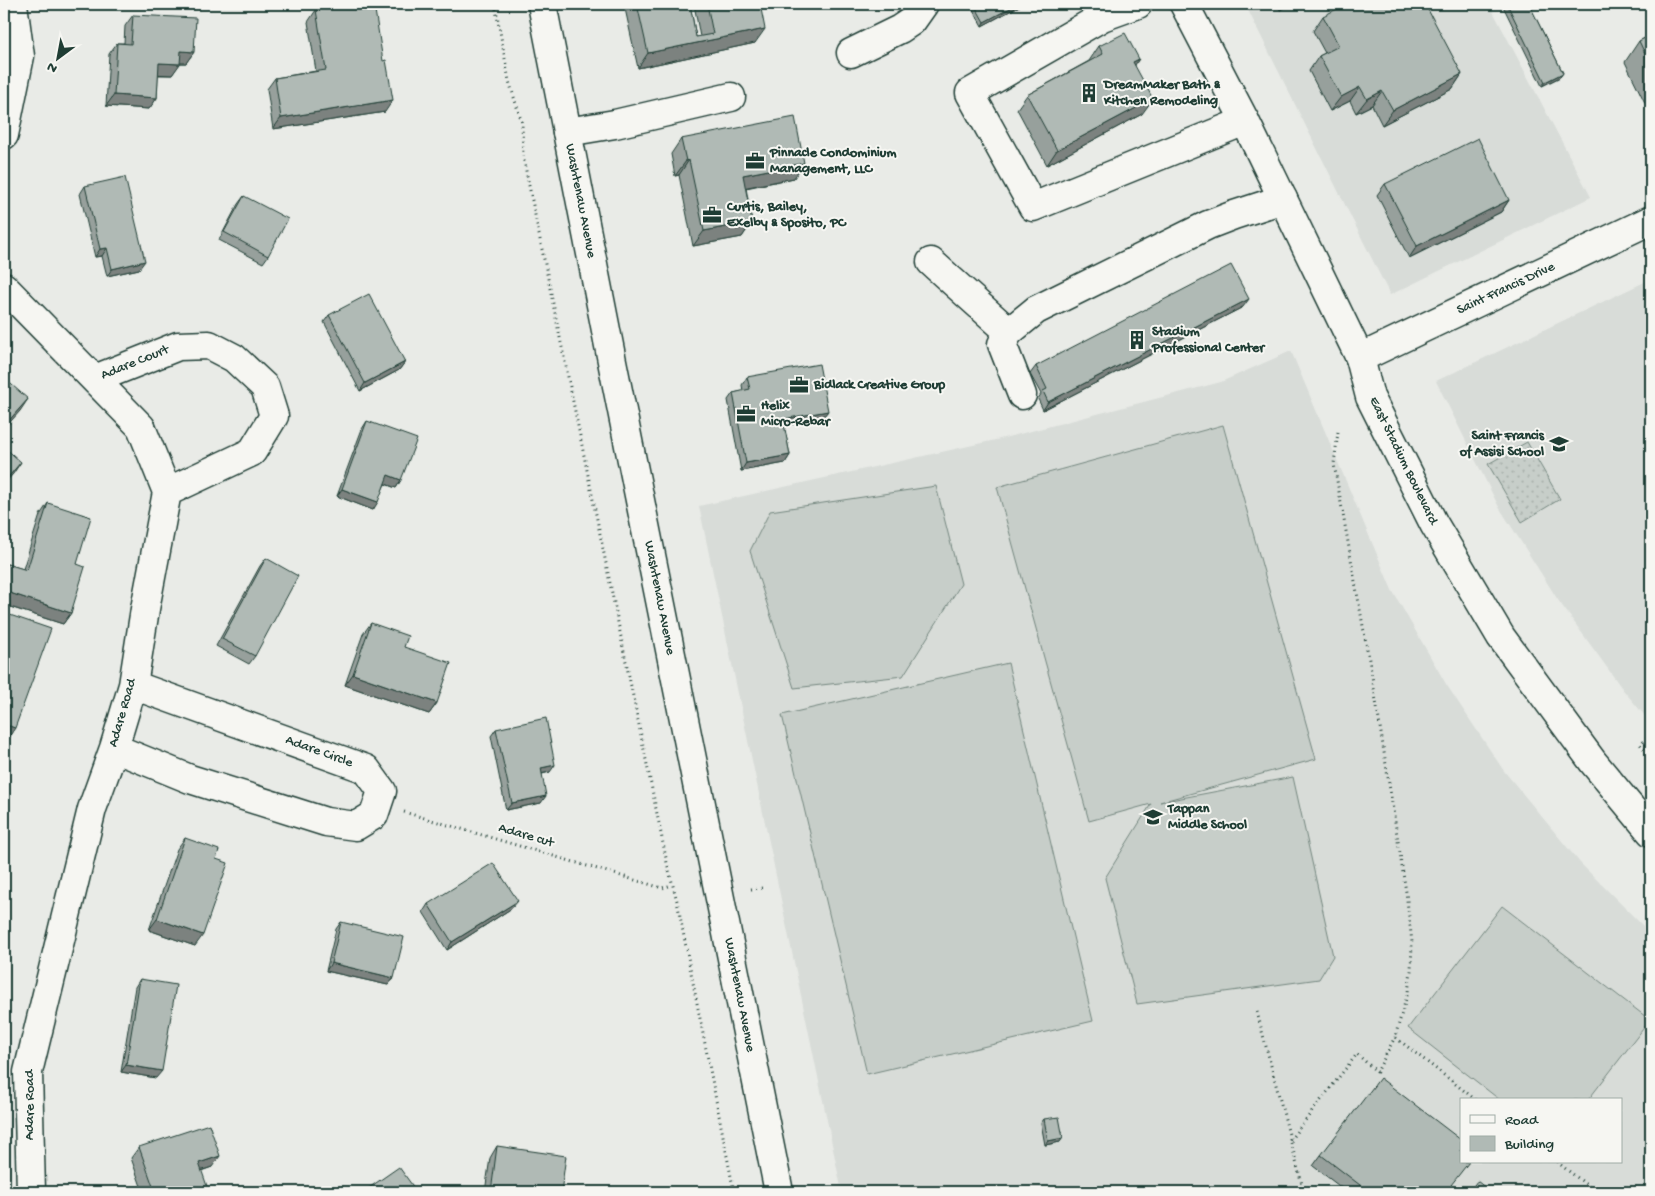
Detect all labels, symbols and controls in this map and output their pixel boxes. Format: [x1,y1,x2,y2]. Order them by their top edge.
north arrow [32,32,82,82]
text: N [44,57,61,77]
place label: DreamMaker Bath & Kitchen Remodeling [1102,77,1221,110]
building icon: DreamMaker Bath & Kitchen Remodeling [1078,82,1100,104]
street label: Washtenaw Avenue [561,142,600,260]
place label: Pinnacle Condominium Management, LLC [769,145,896,178]
office icon: Pinnacle Condominium Management, LLC [744,150,766,172]
place label: Curtis, Bailey, Exelby & Sposito, PC [726,199,847,232]
office icon: Curtis, Bailey, Exelby & Sposito, PC [701,204,723,226]
street label: Saint Francis Drive [1454,259,1558,319]
place label: Stadium Professional Center [1151,324,1266,357]
building icon: Stadium Professional Center [1126,329,1148,351]
street label: Adare Court [99,341,173,384]
office icon: Bidlack Creative Group [788,374,810,396]
place label: Bidlack Creative Group [813,377,945,394]
street label: East Stadium Boulevard [1365,394,1442,529]
place label: Helix Micro-Rebar [761,398,832,431]
office icon: Helix Micro-Rebar [735,403,757,425]
place label: Saint Francis of Assisi School [1459,428,1545,461]
school or university icon: Saint Francis of Assisi School [1548,433,1570,455]
street label: Washtenaw Avenue [640,539,679,657]
street label: Adare Road [105,675,141,749]
street label: Adare Circle [283,732,356,772]
place label: Tappan Middle School [1167,801,1247,834]
school or university icon: Tappan Middle School [1142,806,1164,828]
street label: Adare cut [496,820,557,852]
street label: Washtenaw Avenue [720,936,759,1054]
street label: Adare Road [22,1068,39,1140]
legend [1460,1098,1622,1164]
text: Road [1505,1112,1539,1130]
text: Building [1504,1136,1554,1154]

